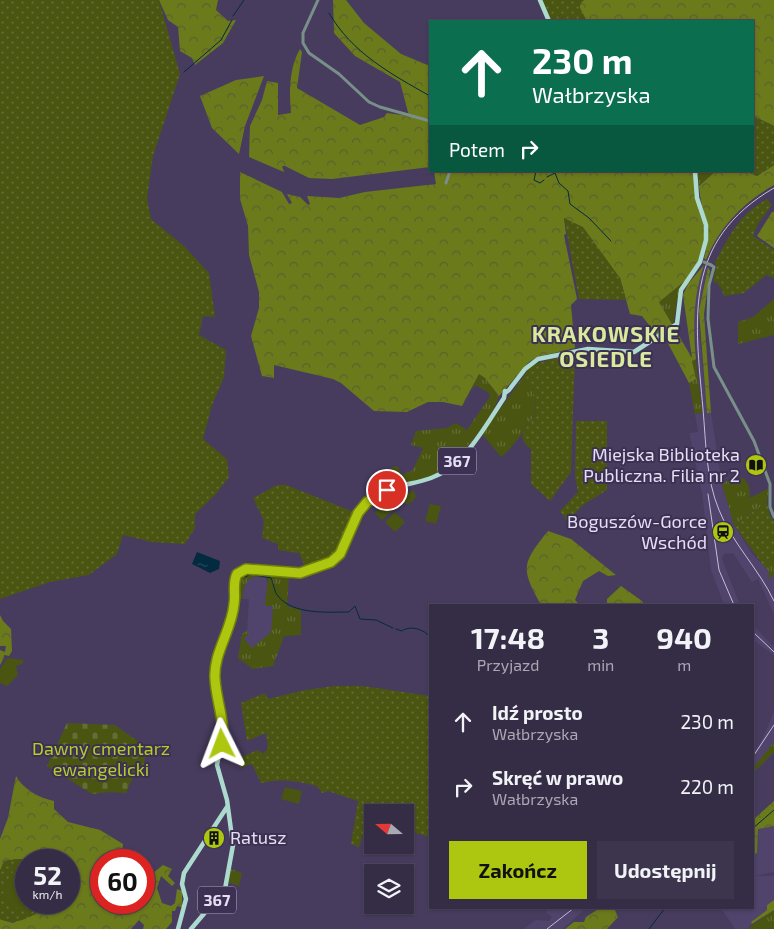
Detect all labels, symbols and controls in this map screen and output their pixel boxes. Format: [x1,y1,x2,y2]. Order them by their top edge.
text: 230 m [532,39,633,81]
icon: ahead [449,40,514,105]
text: Wałbrzyska [532,81,651,107]
icon: right [515,135,543,163]
text: Potem [449,138,505,161]
district label: KRAKOWSKIE OSIEDLE [532,320,680,371]
place label: Miejska Biblioteka Publiczna. Filia nr 2 [583,443,740,486]
road number: 367 [438,448,476,474]
library icon: Miejska Biblioteka Publiczna. Filia nr 2 [744,453,768,477]
pin [366,469,408,511]
icon: arrive [373,476,401,504]
place label: Boguszów-Gorce Wschód [567,510,707,553]
station icon: Boguszów-Gorce Wschód [711,520,735,544]
text: 17:48 [471,619,545,655]
text: 3 [592,619,609,655]
text: 940 [656,619,712,655]
text: Przyjazd [477,655,539,674]
text: min [587,655,614,674]
text: m [677,655,691,674]
text: Idź prosto [492,701,583,724]
icon: ahead [449,708,477,736]
text: 230 m [680,710,734,733]
position arrow [195,717,247,769]
text: Wałbrzyska [492,724,578,743]
park label: Dawny cmentarz ewangelicki [32,737,170,780]
text: Skręć w prawo [492,766,623,789]
icon: right [449,773,477,801]
text: 220 m [680,775,734,798]
text: Wałbrzyska [492,789,578,808]
north arrow [364,804,414,854]
map controls [364,804,414,914]
building icon: Ratusz [202,826,226,850]
place label: Ratusz [230,826,286,848]
button: Zakończ [449,841,587,899]
button: Udostępnij [597,841,734,899]
speed limit sign: 60 [90,849,155,914]
text: 52 [33,860,62,890]
button: layers [364,864,414,914]
road number: 367 [198,886,236,914]
text: km/h [33,887,62,901]

